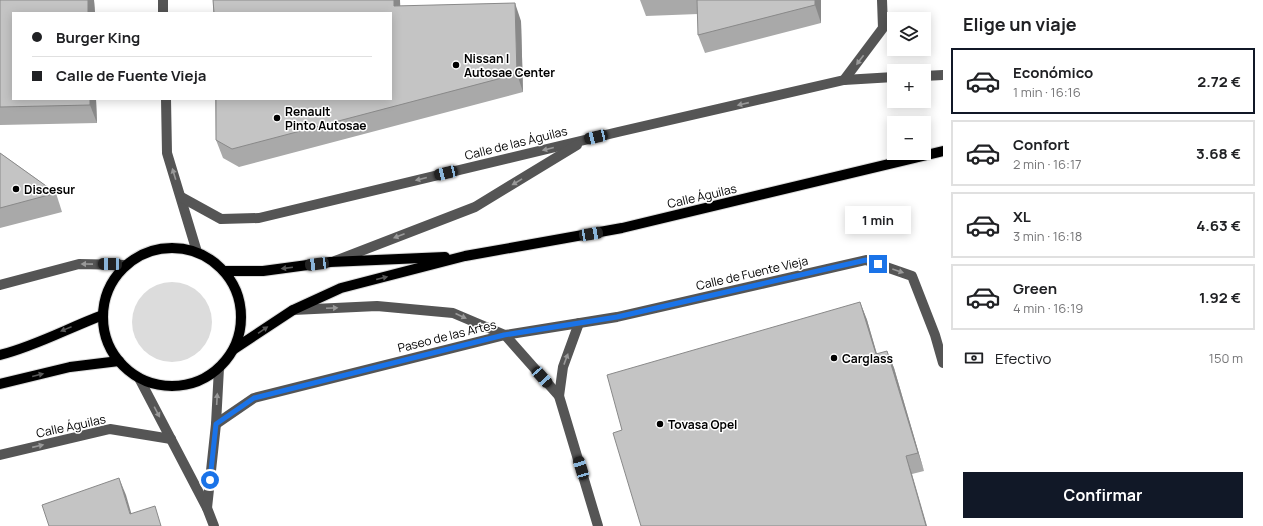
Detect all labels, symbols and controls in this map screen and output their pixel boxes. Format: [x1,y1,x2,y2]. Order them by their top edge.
map controls [887,12,931,160]
button: layers [887,12,931,56]
text: Elige un viaje [963,12,1077,36]
text: Burger King [56,27,140,48]
place label: Nissan | Autosae Center [464,50,555,81]
one-way arrow [855,54,864,65]
marker: Nissan | Autosae Center [451,60,461,70]
text: Económico [1013,62,1093,83]
icon: car [965,63,1001,99]
button: + [887,64,931,108]
text: Calle de Fuente Vieja [56,65,207,86]
text: 2.72 € [1197,71,1241,92]
text: 1 min · 16:16 [1013,83,1081,101]
one-way arrow [736,101,749,107]
place label: Renault Pinto Autosae [285,103,367,134]
marker: Renault Pinto Autosae [272,113,282,123]
button: − [887,116,931,160]
street label: Calle de las Águilas [463,122,569,164]
car [583,128,609,146]
text: Confort [1013,134,1070,155]
icon: car [965,135,1001,171]
text: 3.68 € [1196,143,1241,164]
one-way arrow [542,146,554,152]
text: 2 min · 16:17 [1013,155,1082,173]
car [433,164,459,182]
one-way arrow [171,168,177,180]
one-way arrow [415,177,428,183]
one-way arrow [512,178,522,186]
street label: Calle Águilas [666,180,738,212]
place label: Discesur [24,181,75,198]
marker: Discesur [11,184,21,194]
callout: 1 min [845,206,911,234]
text: XL [1013,206,1031,227]
icon: car [965,207,1001,243]
text: 1 min [862,211,894,229]
text: 4.63 € [1196,215,1241,236]
car [578,226,604,242]
text: 3 min · 16:18 [1013,227,1082,245]
one-way arrow [393,234,405,240]
street label: Calle de Fuente Vieja [694,252,810,294]
route end [869,255,887,273]
car [304,257,330,271]
car [98,258,122,270]
one-way arrow [80,261,93,267]
one-way arrow [281,265,293,271]
one-way arrow [892,268,904,274]
one-way arrow [376,275,388,281]
text: Green [1013,278,1057,299]
icon: car [965,279,1001,315]
text: 1.92 € [1199,287,1241,308]
text: 4 min · 16:19 [1013,299,1083,317]
one-way arrow [326,305,338,312]
one-way arrow [455,313,466,319]
street label: Paseo de las Artes [396,316,498,356]
one-way arrow [258,326,268,334]
one-way arrow [60,327,72,333]
icon: cash [963,347,985,369]
text: Efectivo [995,348,1051,369]
text: 150 m [1209,349,1243,367]
place label: Carglass [842,350,893,367]
one-way arrow [563,352,569,364]
marker: Carglass [829,353,839,363]
car [530,364,554,390]
one-way arrow [32,371,44,377]
one-way arrow [214,392,220,405]
one-way arrow [154,406,160,418]
street label: Calle Águilas [35,410,107,442]
place label: Tovasa Opel [668,416,737,433]
marker: Tovasa Opel [655,419,665,429]
one-way arrow [32,443,44,449]
car [572,455,590,481]
route start [201,471,219,489]
button: Confirmar [963,472,1243,518]

